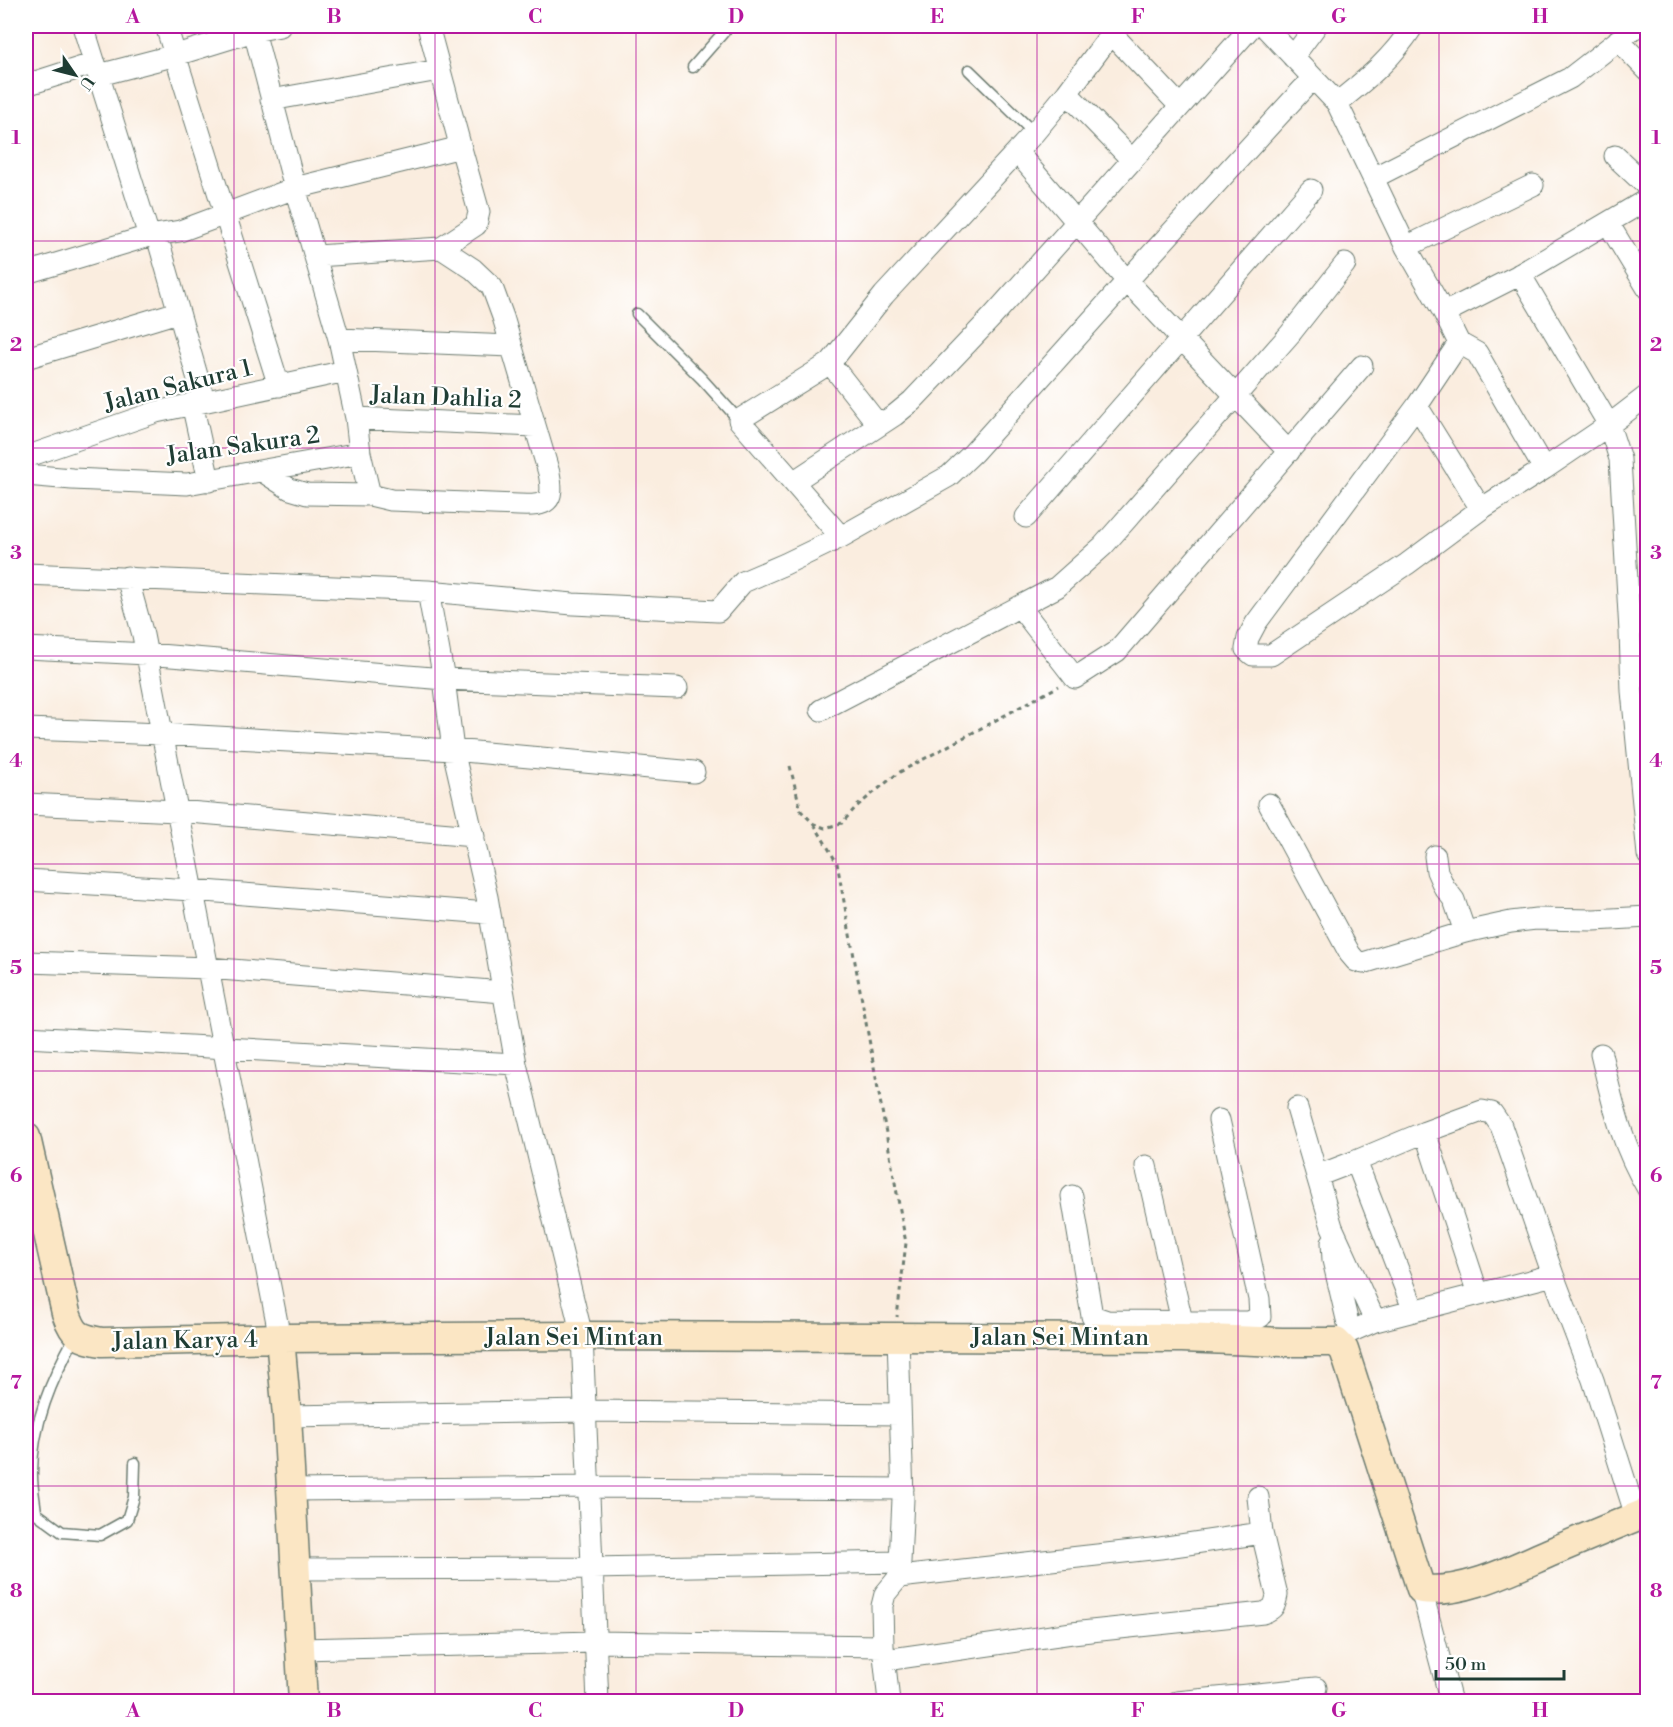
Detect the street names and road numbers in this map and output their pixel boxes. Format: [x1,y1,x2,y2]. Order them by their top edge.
street label: Jalan Sakura 1 [100,353,256,419]
street label: Jalan Dahlia 2 [369,380,522,416]
street label: Jalan Sakura 2 [163,420,322,472]
street label: Jalan Sei Mintan [484,1323,663,1353]
street label: Jalan Sei Mintan [970,1323,1149,1353]
street label: Jalan Karya 4 [111,1325,258,1357]

